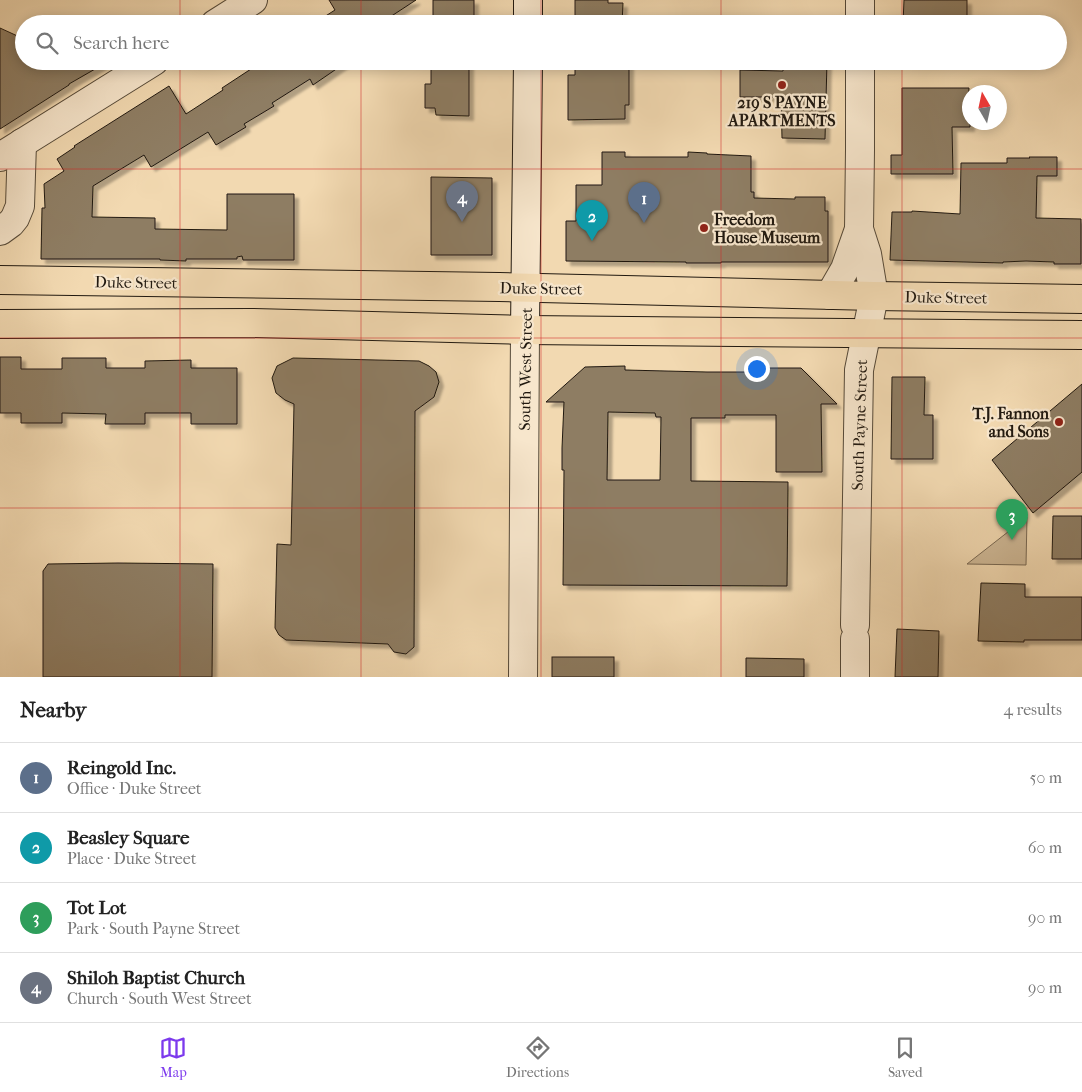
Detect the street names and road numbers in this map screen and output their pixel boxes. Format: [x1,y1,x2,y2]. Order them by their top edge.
street label: Duke Street [94,272,178,293]
street label: Duke Street [499,278,583,299]
street label: Duke Street [904,287,988,308]
street label: South West Street [515,307,536,431]
street label: South Payne Street [848,359,871,491]

